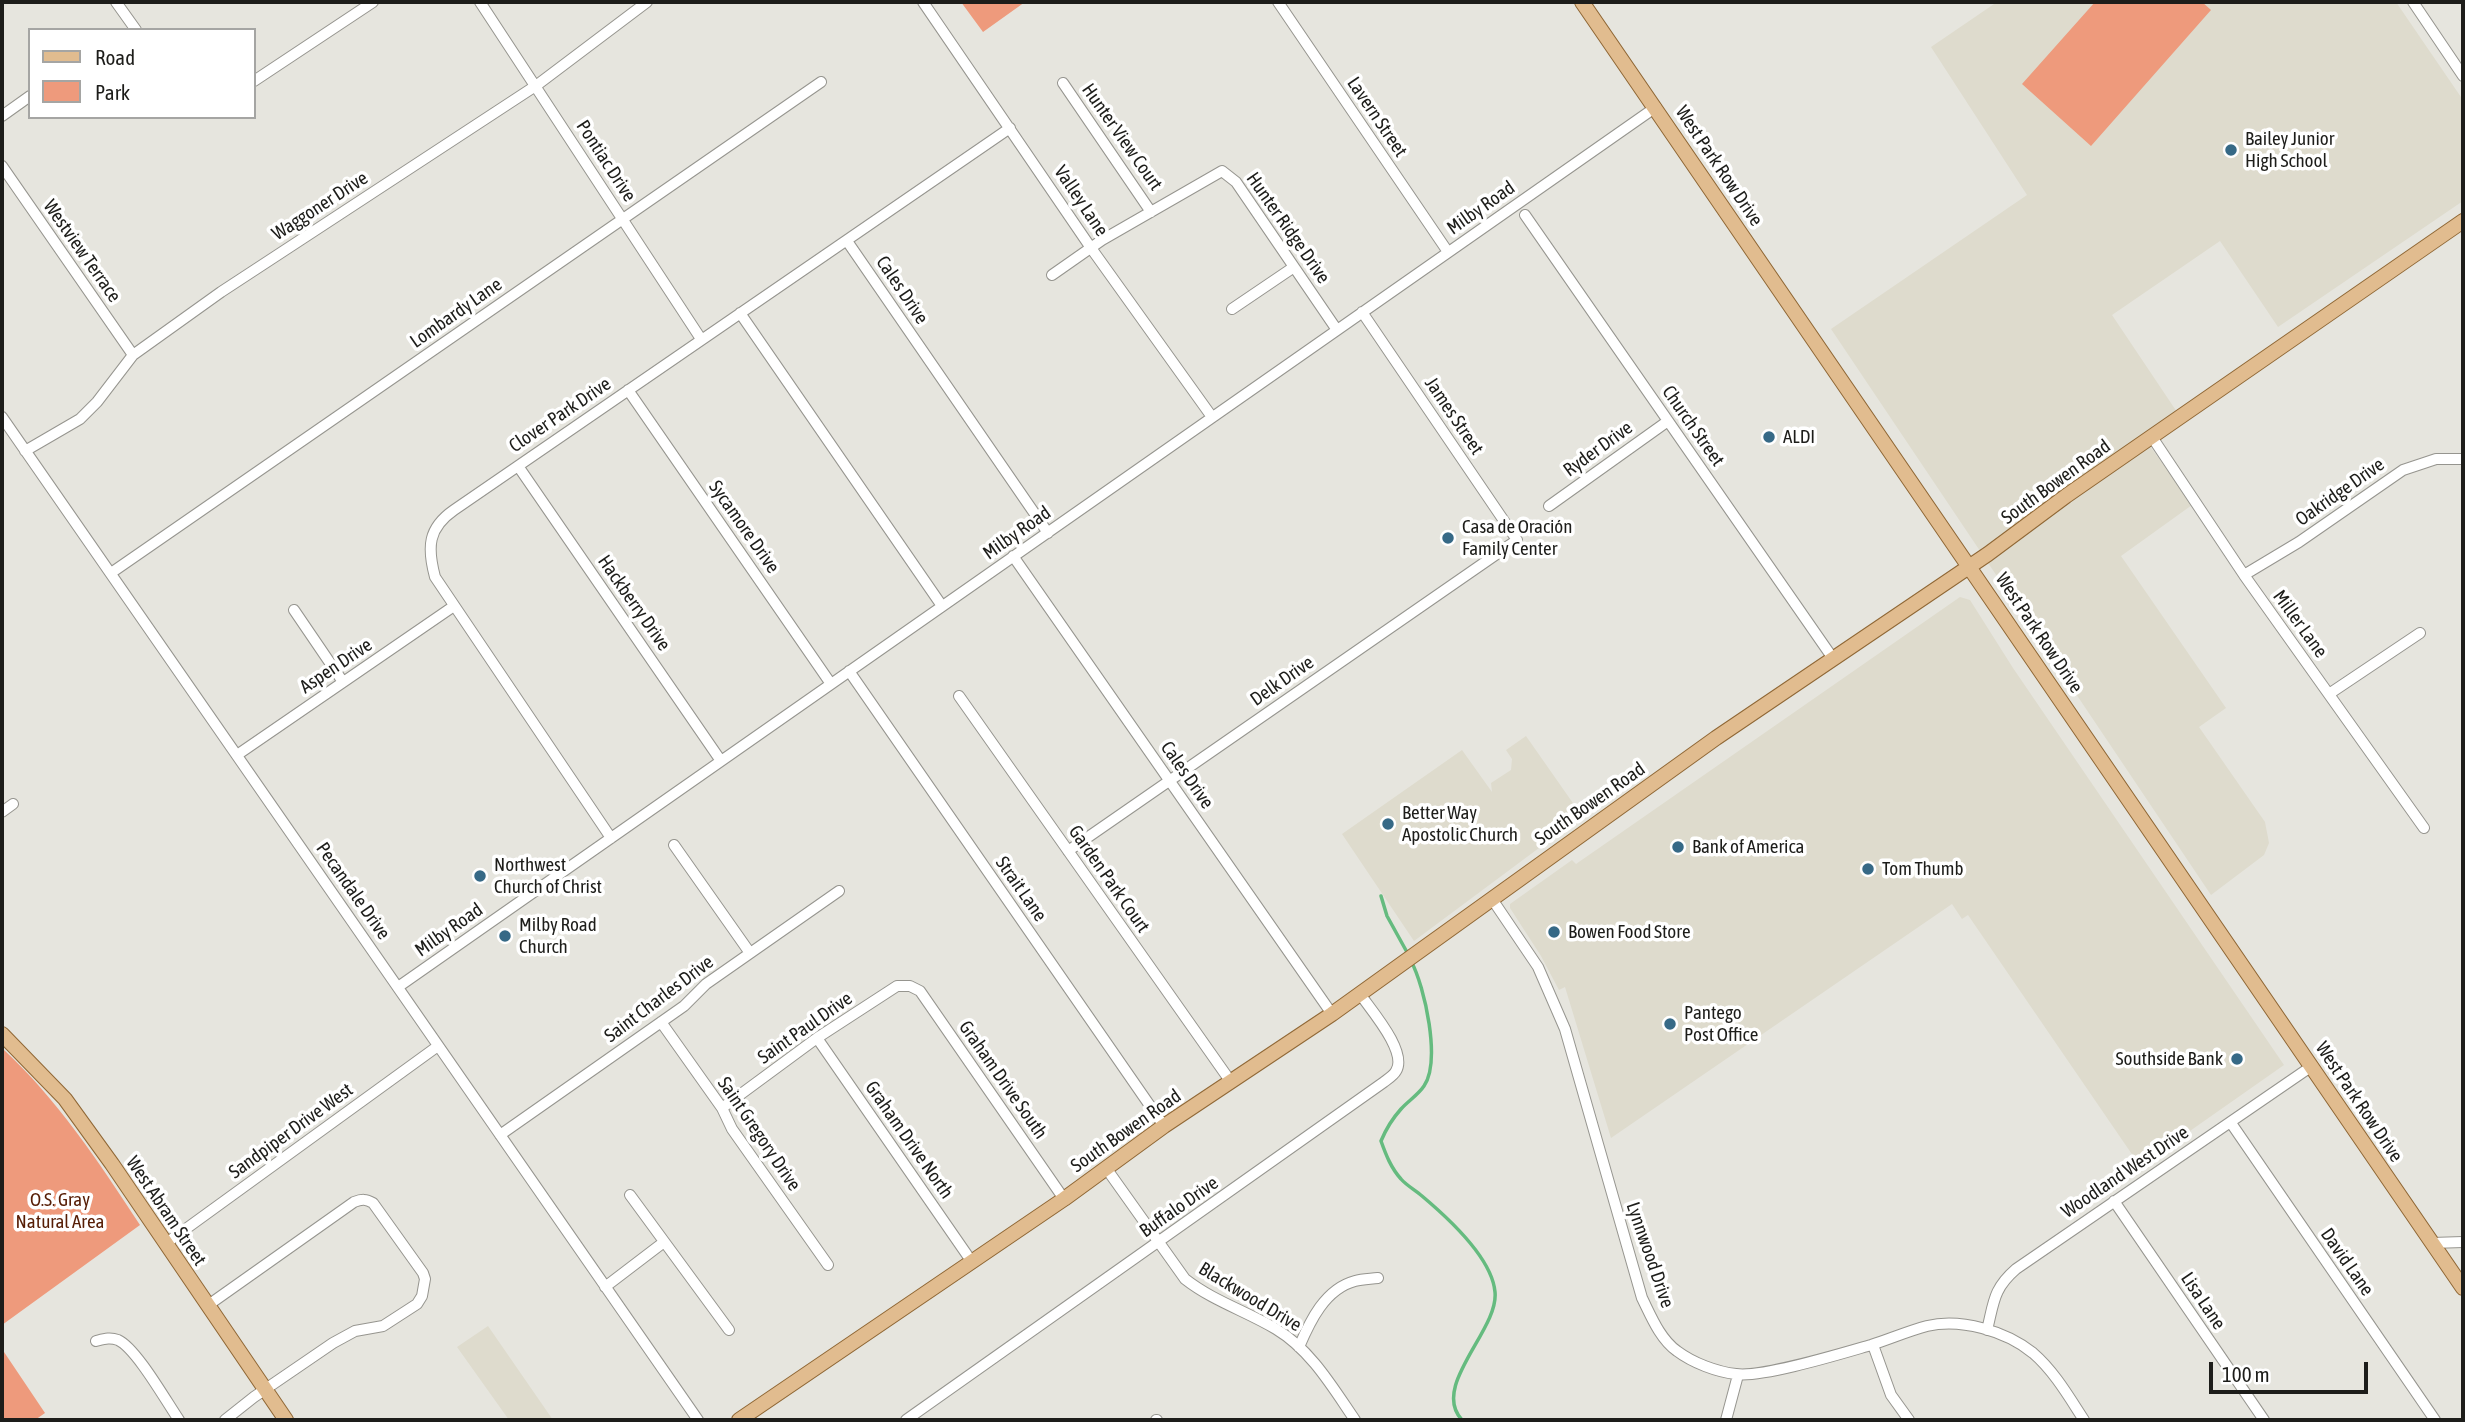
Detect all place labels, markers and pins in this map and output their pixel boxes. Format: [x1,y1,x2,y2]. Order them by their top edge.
place label: Bailey Junior High School [2245,128,2334,172]
marker: Bailey Junior High School [2223,142,2239,158]
place label: ALDI [1783,426,1815,448]
marker: ALDI [1761,429,1777,445]
place label: Casa de Oración Family Center [1462,516,1572,560]
marker: Casa de Oración Family Center [1440,530,1456,546]
place label: Better Way Apostolic Church [1402,802,1518,846]
marker: Better Way Apostolic Church [1380,816,1396,832]
place label: Bank of America [1692,836,1804,858]
marker: Bank of America [1670,839,1686,855]
place label: Northwest Church of Christ [494,854,602,898]
place label: Tom Thumb [1882,858,1963,880]
marker: Tom Thumb [1860,861,1876,877]
marker: Northwest Church of Christ [472,868,488,884]
place label: Milby Road Church [519,914,597,958]
place label: Bowen Food Store [1568,921,1691,943]
marker: Bowen Food Store [1546,924,1562,940]
marker: Milby Road Church [497,928,513,944]
place label: Pantego Post Office [1684,1002,1758,1046]
marker: Pantego Post Office [1662,1016,1678,1032]
place label: Southside Bank [2115,1048,2223,1070]
marker: Southside Bank [2229,1051,2245,1067]

